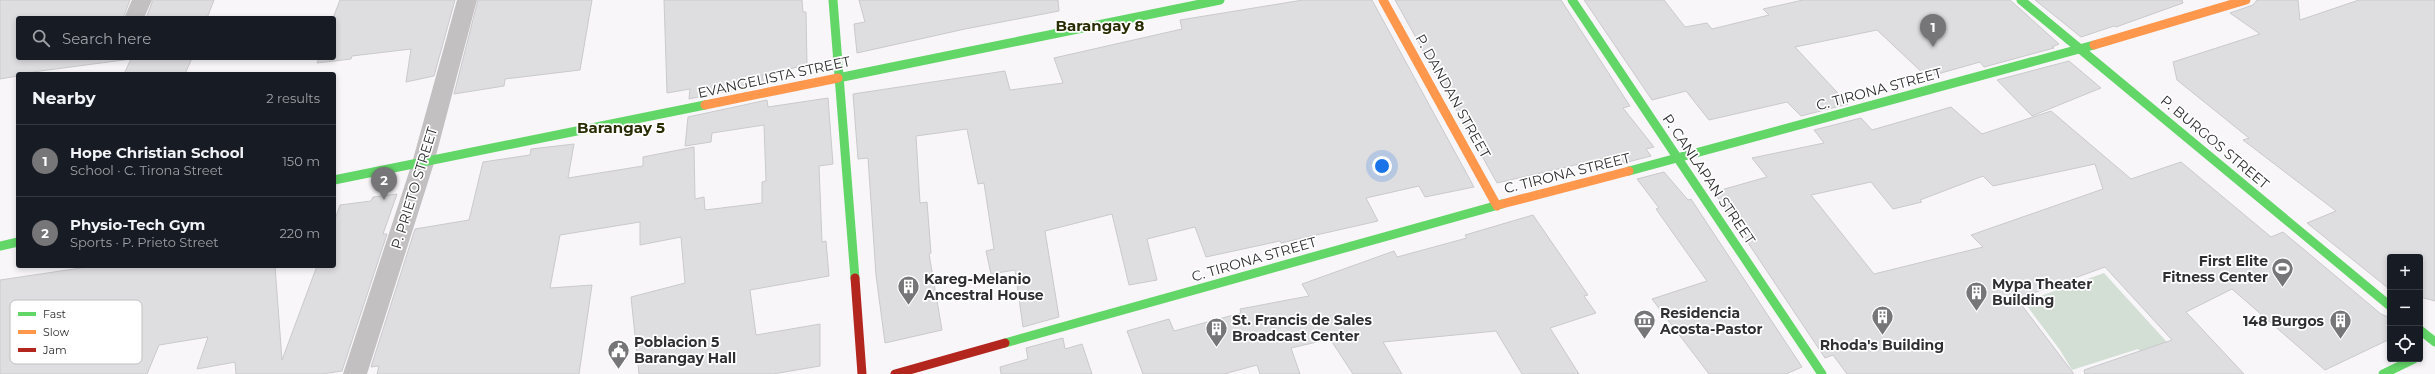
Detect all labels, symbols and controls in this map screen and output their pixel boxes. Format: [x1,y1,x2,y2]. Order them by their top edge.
pin: 1 [1920,14,1946,47]
search box [16,16,336,60]
district label: Barangay 8 [1055,16,1145,35]
icon: search [30,27,52,49]
text: Search here [62,29,151,48]
street label: P. DANDAN STREET [1411,31,1495,161]
street label: EVANGELISTA STREET [696,52,852,102]
street label: C. TIRONA STREET [1814,64,1944,114]
text: Nearby [32,88,96,108]
text: 2 results [266,90,320,106]
street label: P. BURGOS STREET [2157,91,2273,193]
street label: P. CANLAPAN STREET [1659,110,1759,248]
district label: Barangay 5 [577,118,665,137]
street label: P. PRIETO STREET [387,125,441,251]
text: Hope Christian School [70,143,244,162]
street label: C. TIRONA STREET [1502,149,1632,197]
text: 1 [42,153,48,169]
text: 150 m [282,153,320,169]
your location [1372,156,1392,176]
text: School · C. Tirona Street [70,162,223,178]
pin: 2 [371,167,397,200]
text: Physio-Tech Gym [70,215,205,234]
text: 2 [41,225,49,241]
text: 220 m [279,225,320,241]
street label: C. TIRONA STREET [1189,233,1319,285]
text: Sports · P. Prieto Street [70,234,219,250]
place label: First Elite Fitness Center [2162,252,2268,286]
map controls [2387,254,2423,362]
button: + [2387,254,2423,290]
sports icon: First Elite Fitness Center [2270,256,2296,289]
place label: Kareg-Melanio Ancestral House [923,270,1044,304]
building icon: Kareg-Melanio Ancestral House [896,274,922,307]
place label: Mypa Theater Building [1992,275,2092,309]
building icon: Mypa Theater Building [1964,279,1990,312]
button: − [2387,290,2423,326]
legend [10,300,142,364]
place label: Residencia Acosta-Pastor [1659,304,1763,338]
building icon: Rhoda's Building [1869,304,1895,337]
text: Fast [43,307,67,321]
museum icon: Residencia Acosta-Pastor [1631,308,1657,341]
building icon: 148 Burgos [2327,308,2353,341]
place label: St. Francis de Sales Broadcast Center [1232,311,1372,345]
place label: 148 Burgos [2243,312,2325,330]
building icon: St. Francis de Sales Broadcast Center [1204,315,1230,348]
text: Slow [43,325,69,339]
button: locate [2387,326,2423,362]
place label: Poblacion 5 Barangay Hall [634,333,736,367]
place label: Rhoda's Building [1820,336,1944,354]
public building icon: Poblacion 5 Barangay Hall [605,337,631,370]
text: Jam [42,343,67,357]

